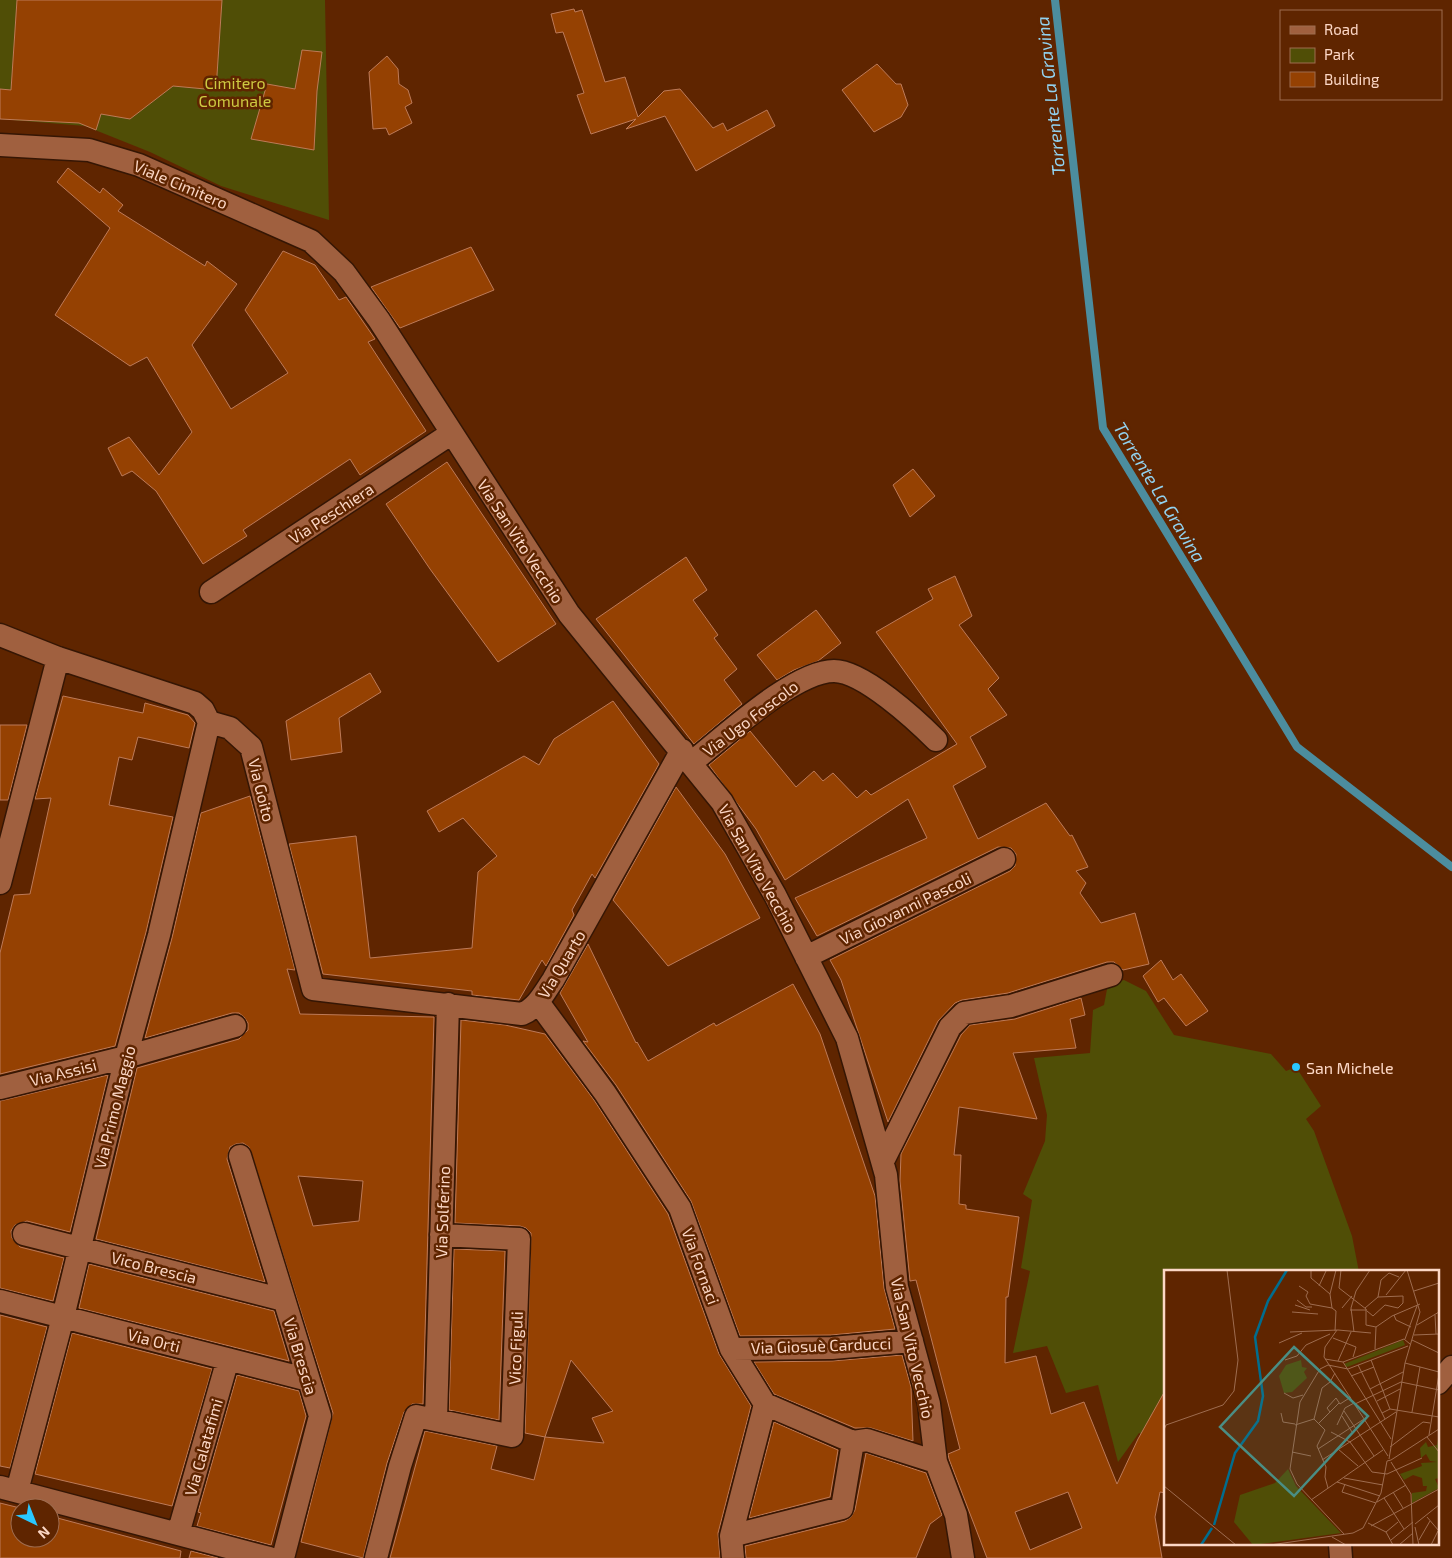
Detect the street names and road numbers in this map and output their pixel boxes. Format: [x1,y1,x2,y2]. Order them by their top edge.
street label: Viale Cimitero [131,156,231,212]
street label: Via San Vito Vecchio [474,475,568,607]
street label: Via Peschiera [285,479,377,547]
street label: Via Ugo Foscolo [699,676,801,760]
street label: Via Goito [245,756,279,824]
street label: Via San Vito Vecchio [715,800,801,936]
street label: Via Giovanni Pascoli [836,868,974,948]
street label: Via Quarto [533,926,590,1002]
street label: Via Primo Maggio [90,1043,138,1171]
street label: Via Assisi [28,1055,98,1089]
street label: Via Solferino [431,1166,453,1258]
street label: Via Fornaci [678,1225,724,1307]
street label: Vico Brescia [109,1247,199,1287]
street label: Via San Vito Vecchio [888,1276,938,1420]
street label: Vico Figuli [504,1311,526,1385]
street label: Via Brescia [280,1315,322,1397]
street label: Via Orti [126,1324,182,1356]
street label: Via Giosuè Carducci [750,1333,892,1357]
street label: Via Calatafimi [180,1396,226,1498]

